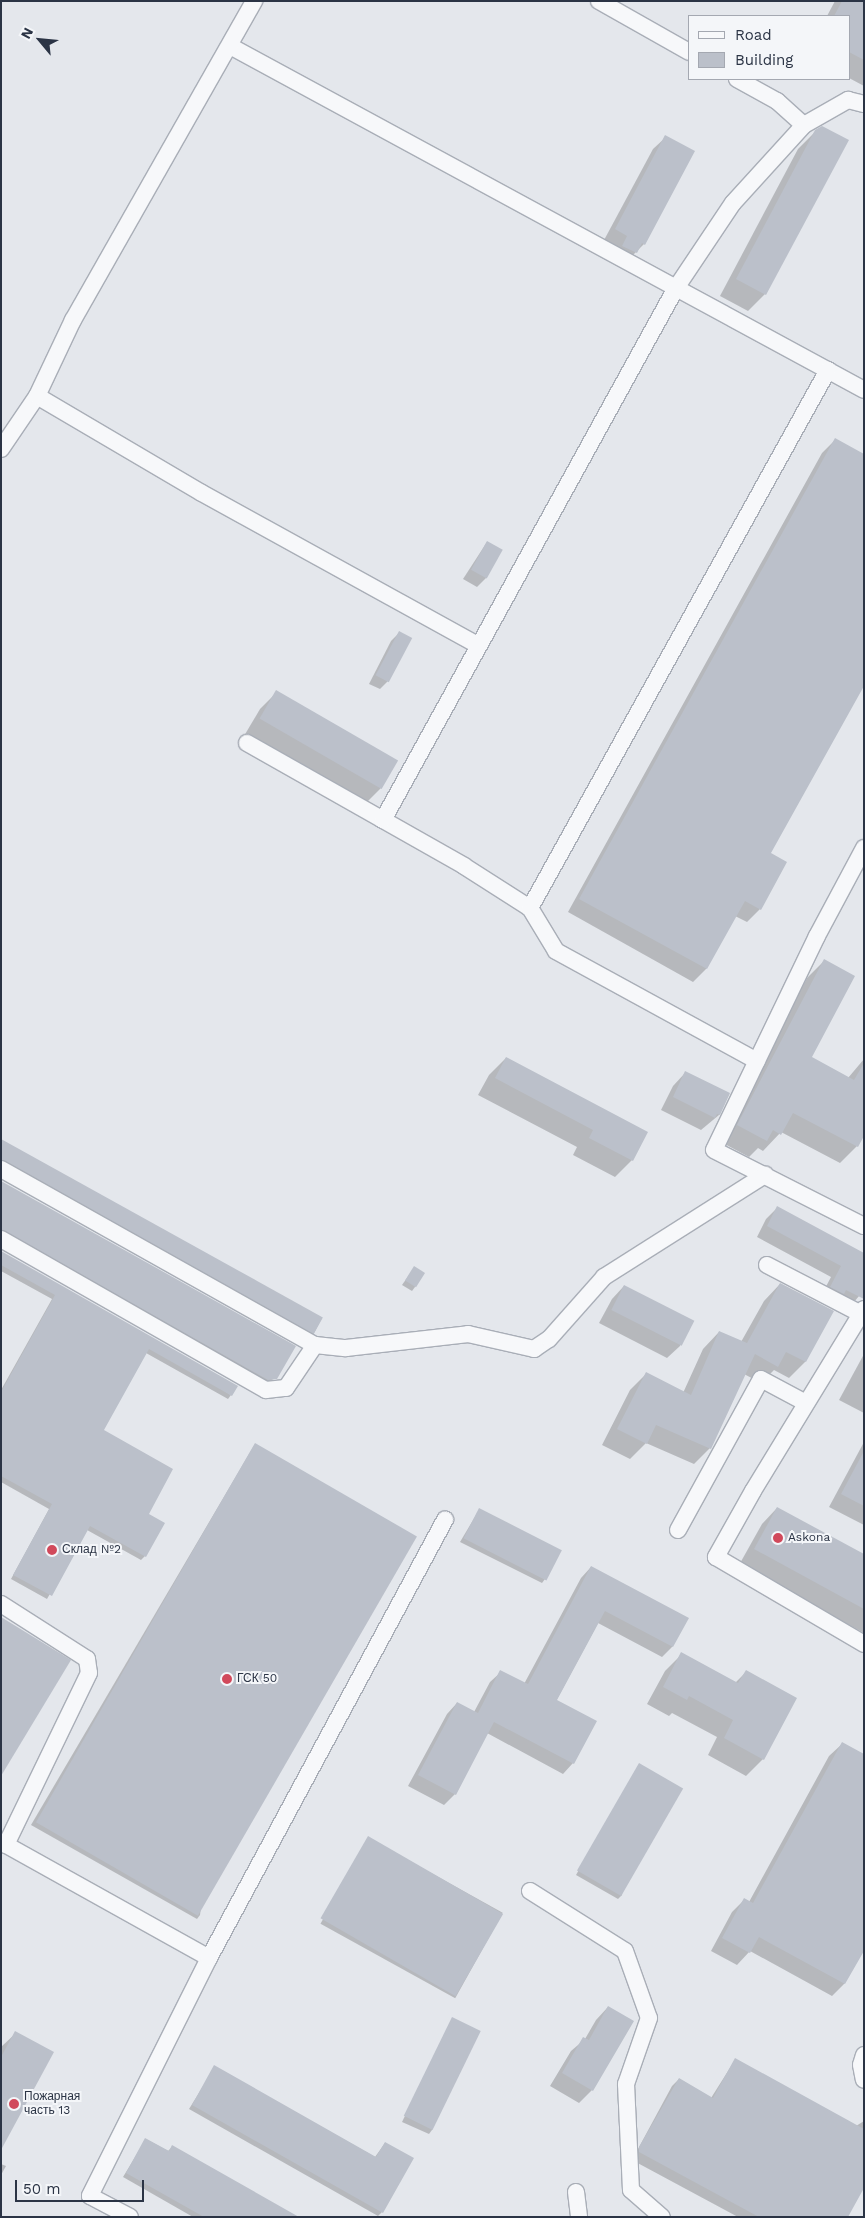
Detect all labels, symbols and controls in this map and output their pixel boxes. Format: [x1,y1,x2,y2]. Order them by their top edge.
north arrow [15,15,65,65]
legend [688,15,850,80]
text: N [17,25,36,41]
text: Road [735,26,772,44]
text: Building [735,51,793,69]
place label: Askona [788,1531,830,1545]
marker: Askona [772,1532,784,1544]
place label: Склад №2 [62,1543,121,1557]
marker: Склад №2 [46,1544,58,1556]
place label: ГСК 50 [237,1672,277,1686]
marker: ГСК 50 [221,1673,233,1685]
place label: Пожарная часть 13 [24,2090,80,2118]
marker: Пожарная часть 13 [8,2098,20,2110]
scale bar [18,2170,146,2202]
text: 50 m [23,2180,60,2198]

